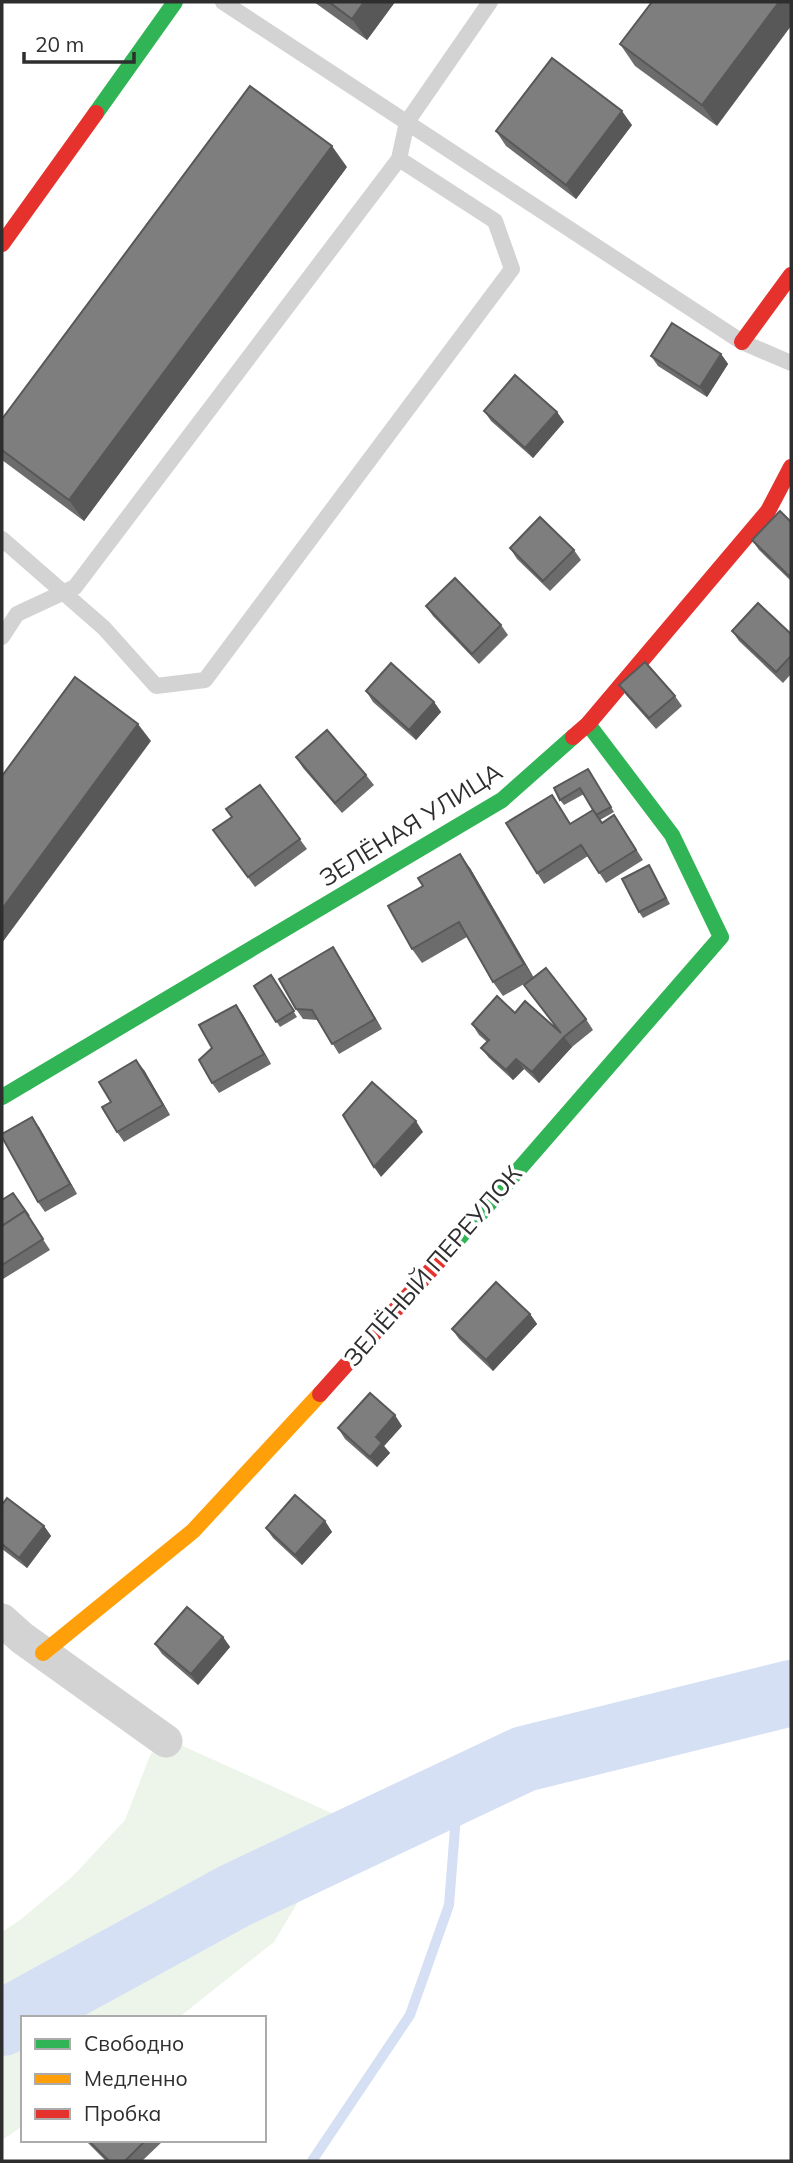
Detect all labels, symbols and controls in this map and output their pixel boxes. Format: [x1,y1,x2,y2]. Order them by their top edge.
scale bar [24,21,135,65]
text: 20 m [35,31,84,57]
street label: ЗЕЛЁНАЯ УЛИЦА [313,756,508,893]
street label: ЗЕЛЁНЫЙ ПЕРЕУЛОК [337,1159,528,1372]
legend [21,2016,266,2142]
text: Свободно [84,2030,184,2056]
text: Медленно [84,2065,188,2091]
text: Пробка [84,2100,161,2126]

